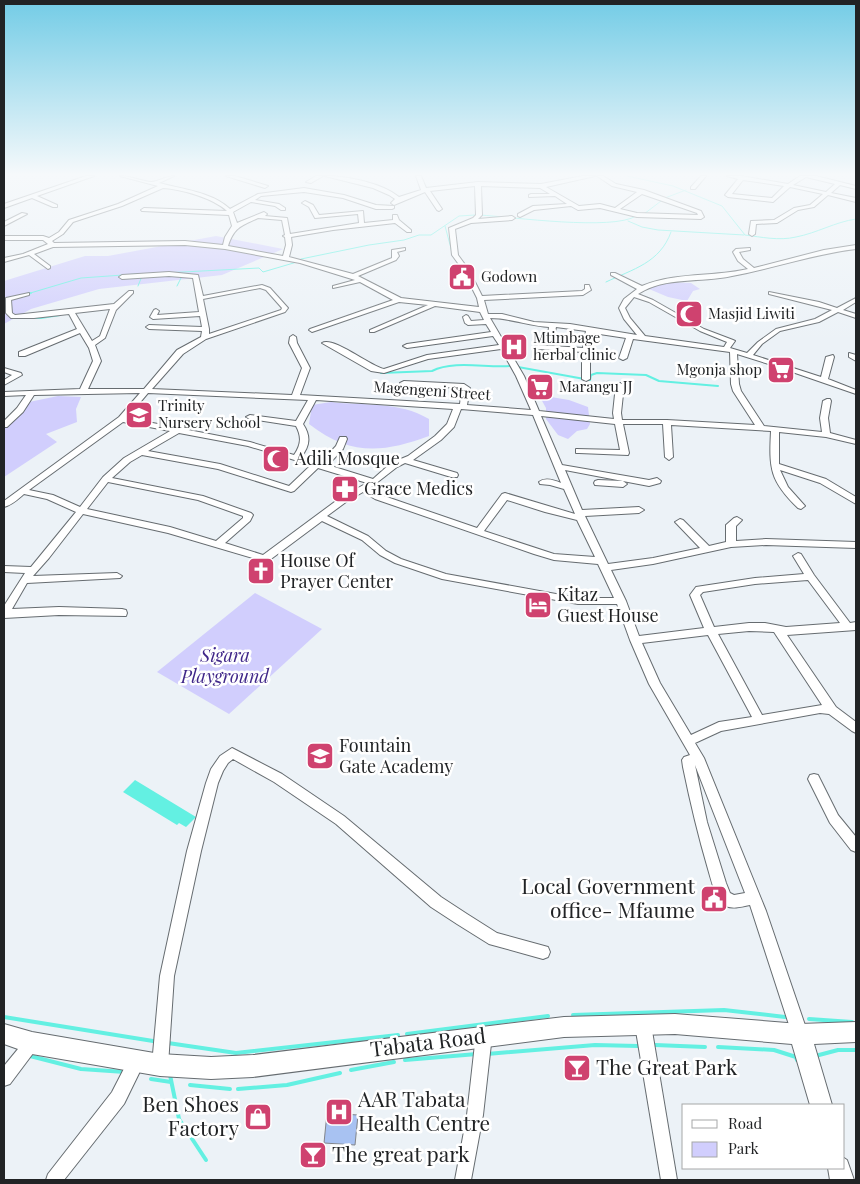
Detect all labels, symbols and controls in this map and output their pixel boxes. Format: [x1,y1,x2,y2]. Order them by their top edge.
public building icon: Godown [447,262,477,292]
place label: Godown [481,266,537,286]
mosque icon: Masjid Liwiti [674,299,704,329]
place label: Masjid Liwiti [708,303,795,323]
place label: Mtimbage herbal clinic [533,327,616,364]
hospital icon: Mtimbage herbal clinic [499,332,529,362]
supermarket icon: Mgonja shop [766,355,796,385]
place label: Mgonja shop [677,359,762,379]
supermarket icon: Marangu JJ [525,372,555,402]
street label: Magengeni Street [373,376,492,404]
place label: Marangu JJ [559,376,633,396]
place label: Trinity Nursery School [158,395,260,432]
school or university icon: Trinity Nursery School [124,400,154,430]
mosque icon: Adili Mosque [261,444,291,474]
place label: Adili Mosque [294,446,400,470]
pharmacy icon: Grace Medics [330,474,360,504]
place label: Grace Medics [364,476,473,500]
place label: House Of Prayer Center [280,548,393,593]
church icon: House Of Prayer Center [246,556,276,586]
place label: Kitaz Guest House [557,582,659,627]
hotel icon: Kitaz Guest House [523,590,553,620]
park label: Sigara Playground [180,643,270,688]
place label: Fountain Gate Academy [339,733,453,778]
school or university icon: Fountain Gate Academy [305,741,335,771]
place label: Local Government office- Mfaume [521,871,696,923]
public building icon: Local Government office- Mfaume [699,884,729,914]
street label: Tabata Road [368,1020,487,1062]
place label: The Great Park [596,1052,738,1080]
bar icon: The Great Park [562,1053,592,1083]
place label: AAR Tabata Health Centre [357,1084,490,1136]
place label: Ben Shoes Factory [142,1089,239,1141]
hospital icon: AAR Tabata Health Centre [324,1097,354,1127]
shop icon: Ben Shoes Factory [243,1102,273,1132]
legend [682,1104,845,1169]
text: Road [728,1113,762,1133]
text: Park [728,1138,760,1158]
place label: The great park [332,1139,470,1167]
bar icon: The great park [298,1140,328,1170]

